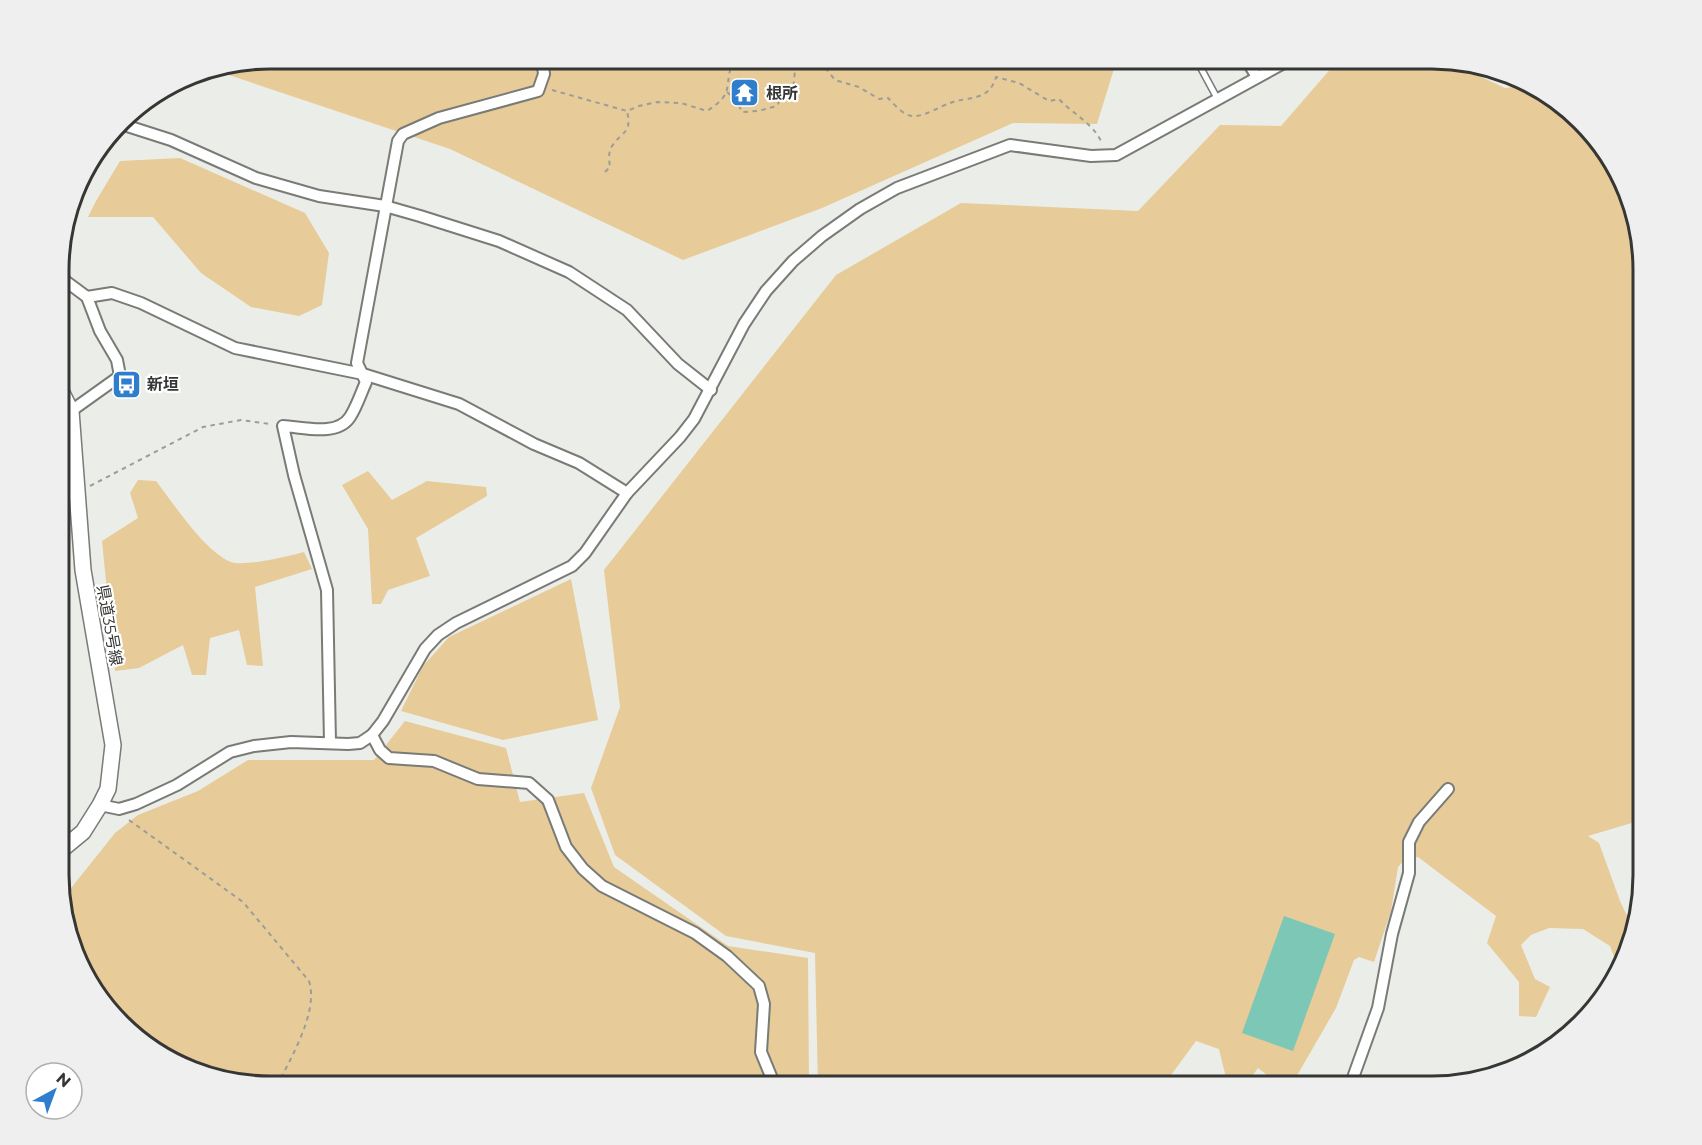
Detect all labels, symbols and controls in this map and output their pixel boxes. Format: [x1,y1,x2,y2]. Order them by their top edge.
temple icon: 根所 [729,77,761,109]
place label: 根所 [766,84,798,103]
bus stop icon: 新垣 [110,368,142,400]
place label: 新垣 [147,375,179,394]
street label: 県道35号線 [93,583,126,667]
north arrow [24,1061,84,1121]
text: N [52,1069,75,1091]

